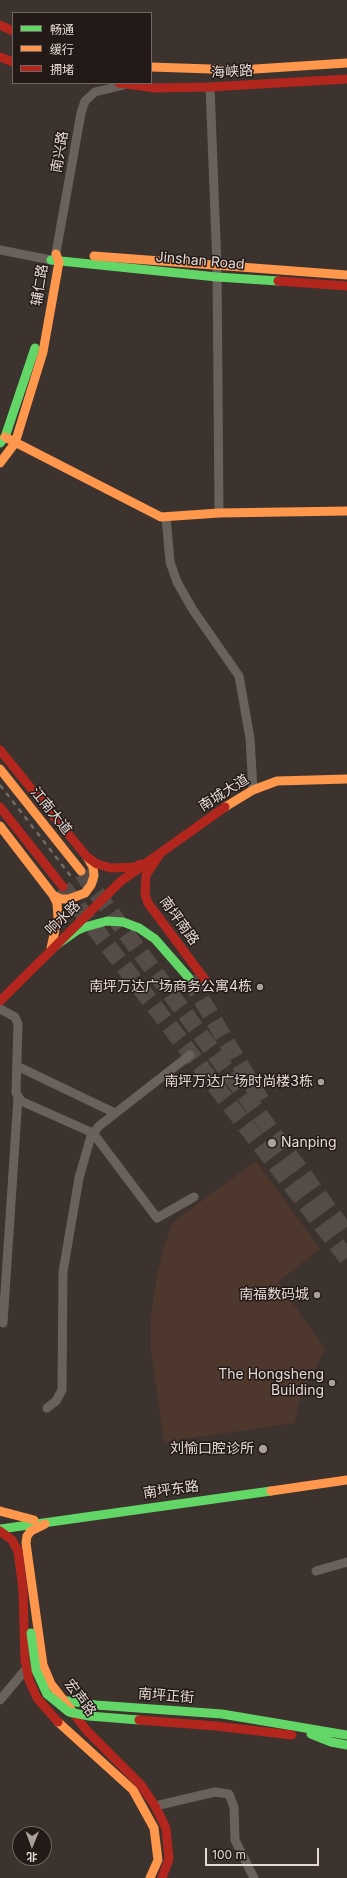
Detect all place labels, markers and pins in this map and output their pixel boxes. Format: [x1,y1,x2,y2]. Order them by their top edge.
place label: 南坪万达广场商务公寓4栋 [89,979,252,995]
marker: 南坪万达广场商务公寓4栋 [255,982,265,992]
place label: 南坪万达广场时尚楼3栋 [164,1074,313,1090]
marker: 南坪万达广场时尚楼3栋 [316,1077,326,1087]
place label: Nanping [281,1135,337,1151]
marker: Nanping [266,1137,278,1149]
place label: 南福数码城 [239,1287,309,1303]
marker: 南福数码城 [312,1290,322,1300]
place label: The Hongsheng Building [218,1367,324,1400]
marker: The Hongsheng Building [327,1378,337,1388]
place label: 刘愉口腔诊所 [170,1441,254,1457]
marker: 刘愉口腔诊所 [257,1443,269,1455]

